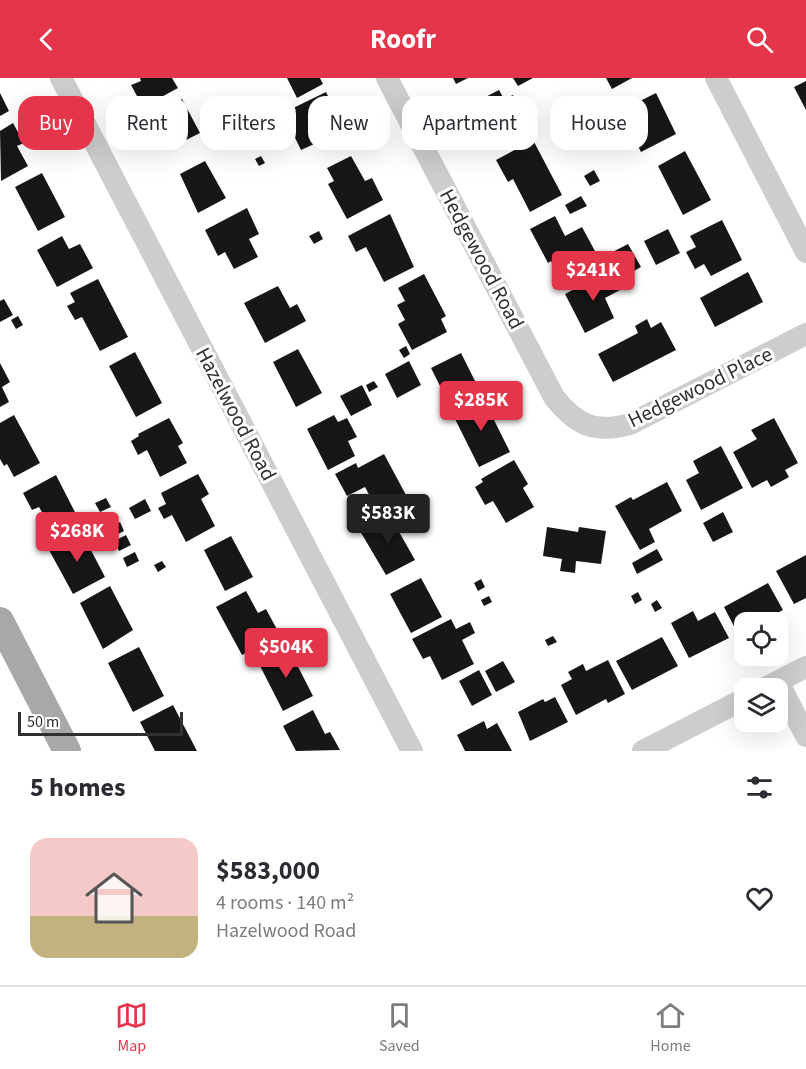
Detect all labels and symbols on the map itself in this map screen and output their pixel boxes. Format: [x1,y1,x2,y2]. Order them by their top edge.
street label: Hedgewood Road [432,183,532,335]
pin: $241K [551,251,635,302]
street label: Hedgewood Place [623,339,777,435]
street label: Hazelwood Road [188,342,284,486]
pin: $285K [439,381,523,432]
pin: $583K [346,494,430,545]
pin: $268K [35,512,119,563]
pin: $504K [244,628,328,679]
scale bar [18,709,183,736]

